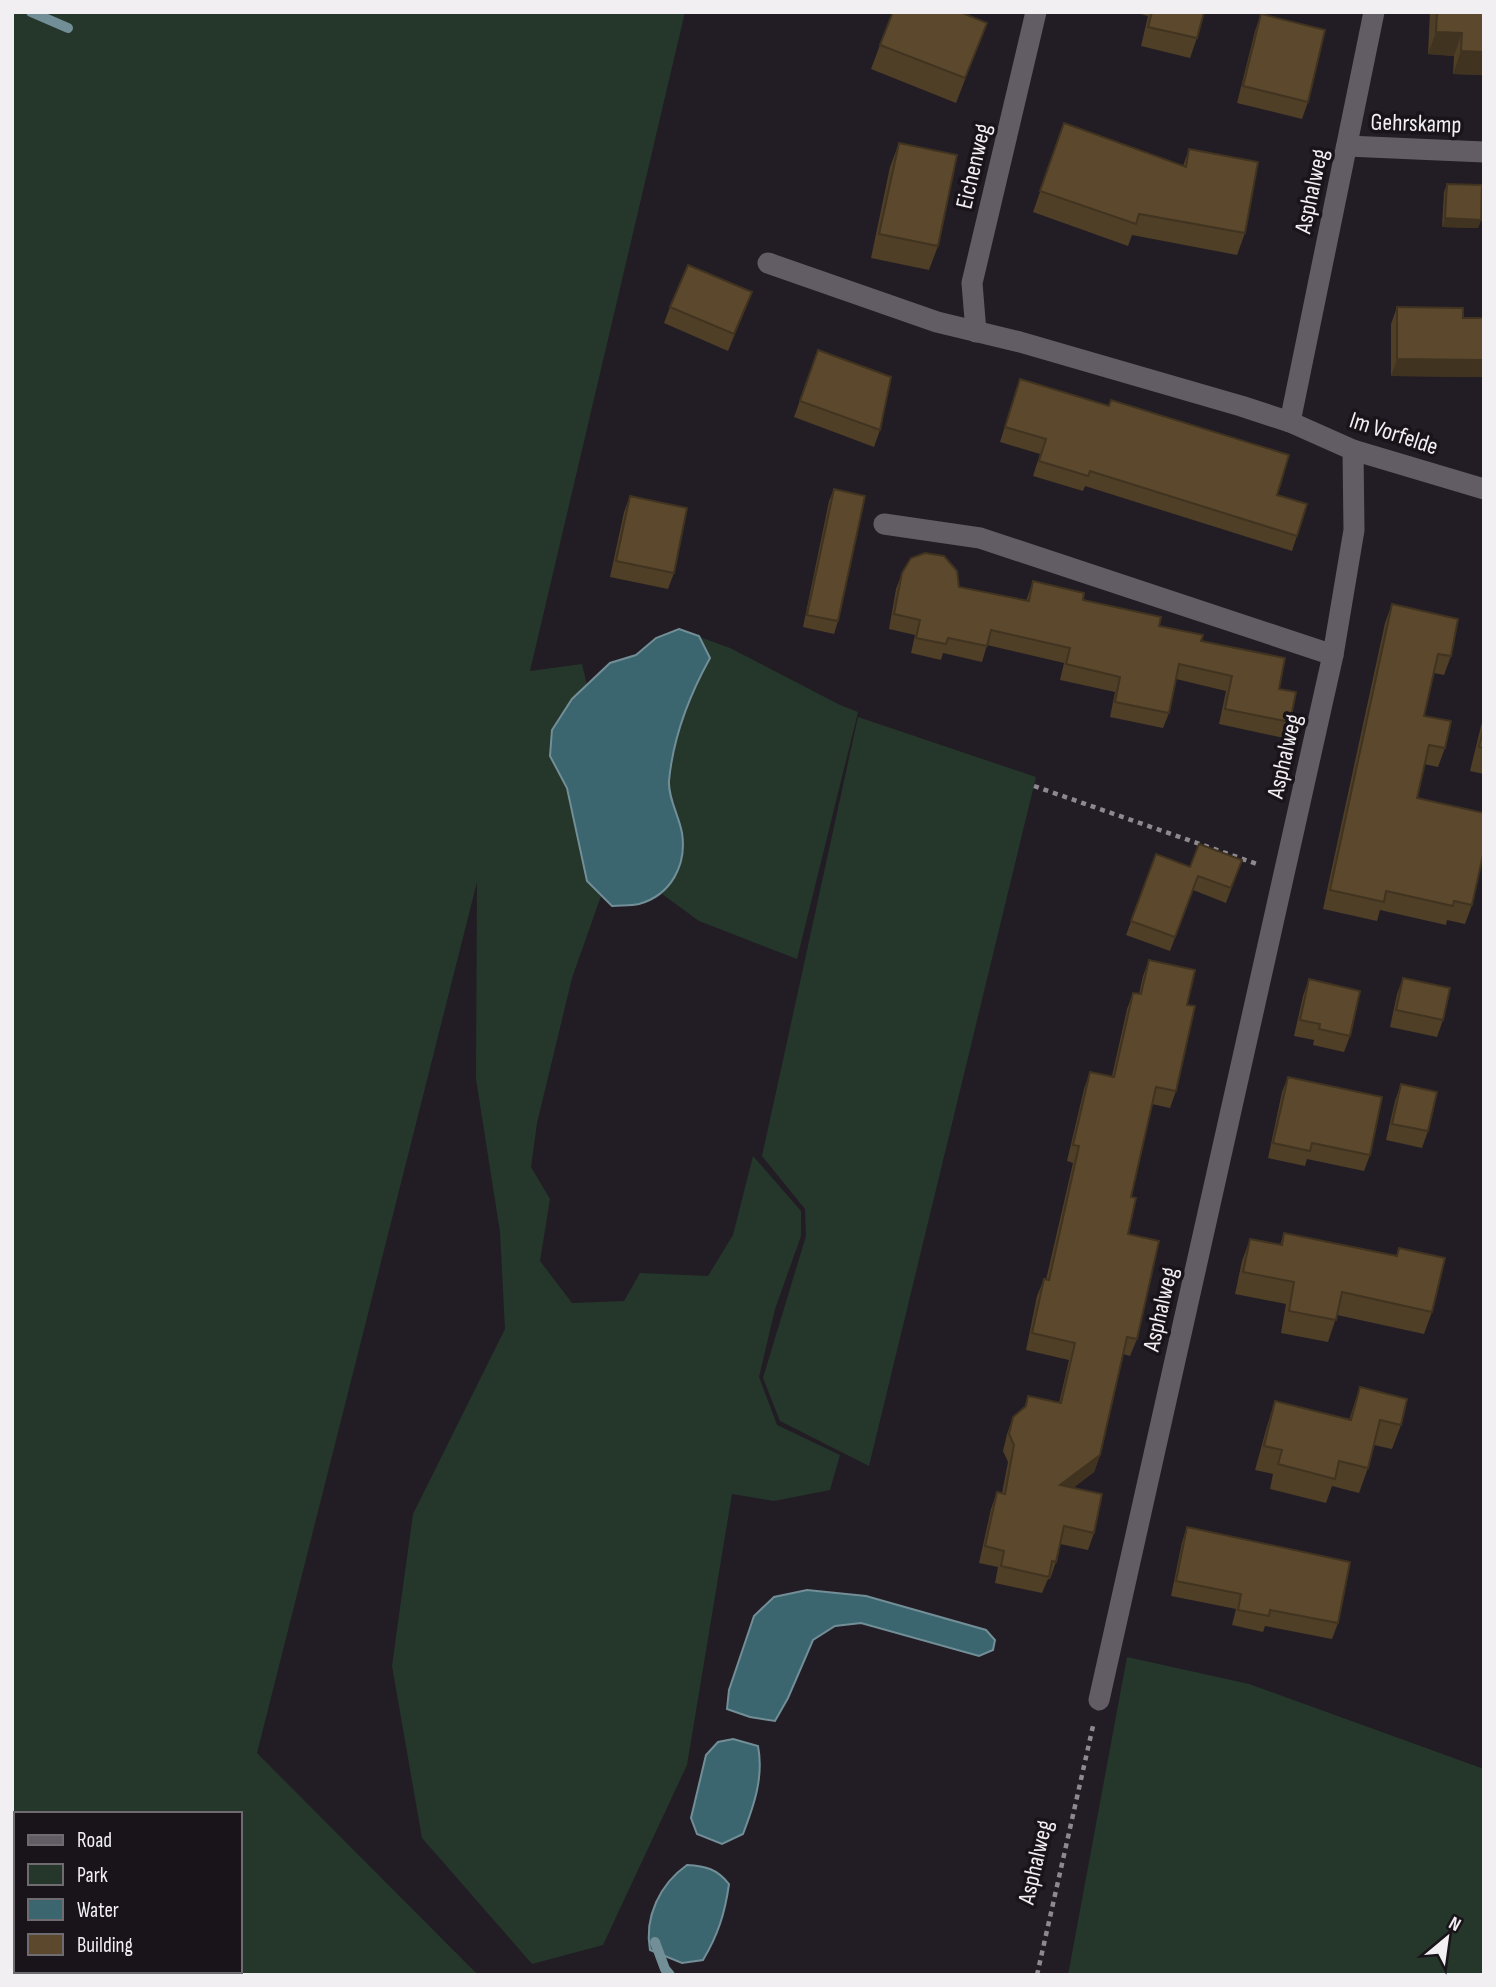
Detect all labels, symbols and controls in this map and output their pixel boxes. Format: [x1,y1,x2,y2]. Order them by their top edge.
street label: Gehrskamp [1370,107,1462,140]
street label: Eichenweg [950,121,997,212]
street label: Asphalweg [1288,146,1335,237]
street label: Im Vorfelde [1346,406,1442,461]
street label: Asphalweg [1261,711,1308,802]
street label: Asphalweg [1137,1264,1184,1355]
legend [14,1812,242,1973]
street label: Asphalweg [1012,1817,1059,1908]
text: Road [77,1828,112,1853]
text: Park [77,1863,108,1888]
text: Water [77,1898,119,1923]
north arrow [1412,1903,1482,1973]
text: N [1444,1912,1465,1937]
text: Building [77,1933,133,1958]

